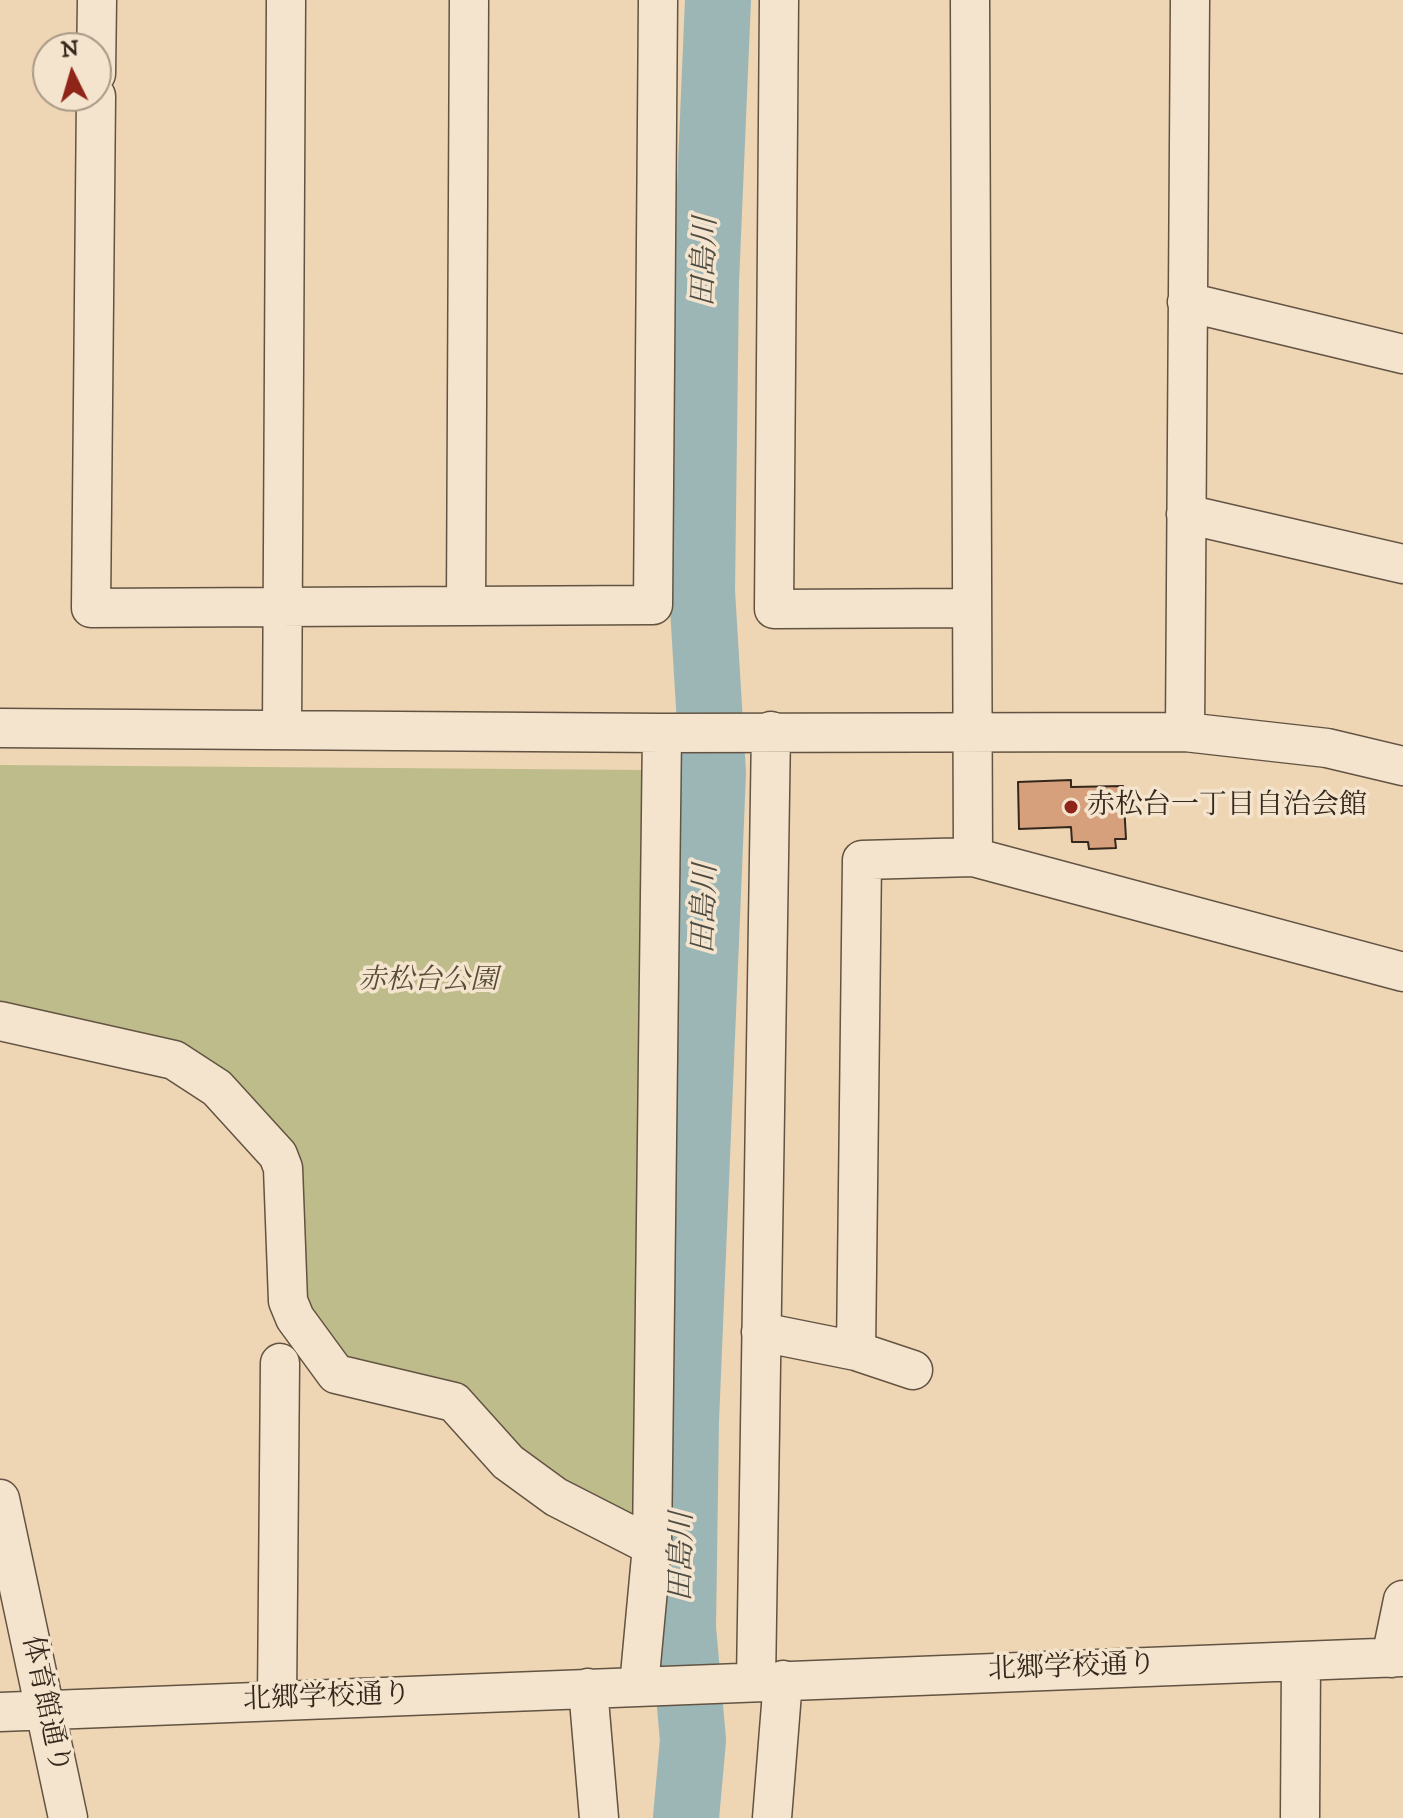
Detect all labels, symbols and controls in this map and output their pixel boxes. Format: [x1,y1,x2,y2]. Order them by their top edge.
north arrow [32,32,112,112]
text: N [60,35,80,64]
water label: 田島川 [687,216,727,308]
place label: 赤松台一丁目自治会館 [1087,790,1367,824]
marker: 赤松台一丁目自治会館 [1062,798,1080,816]
water label: 田島川 [687,863,727,955]
park label: 赤松台公園 [358,965,498,999]
water label: 田島川 [665,1512,703,1602]
street label: 体育館通り [13,1633,75,1777]
street label: 北郷学校通り [987,1649,1157,1689]
street label: 北郷学校通り [242,1679,412,1719]

